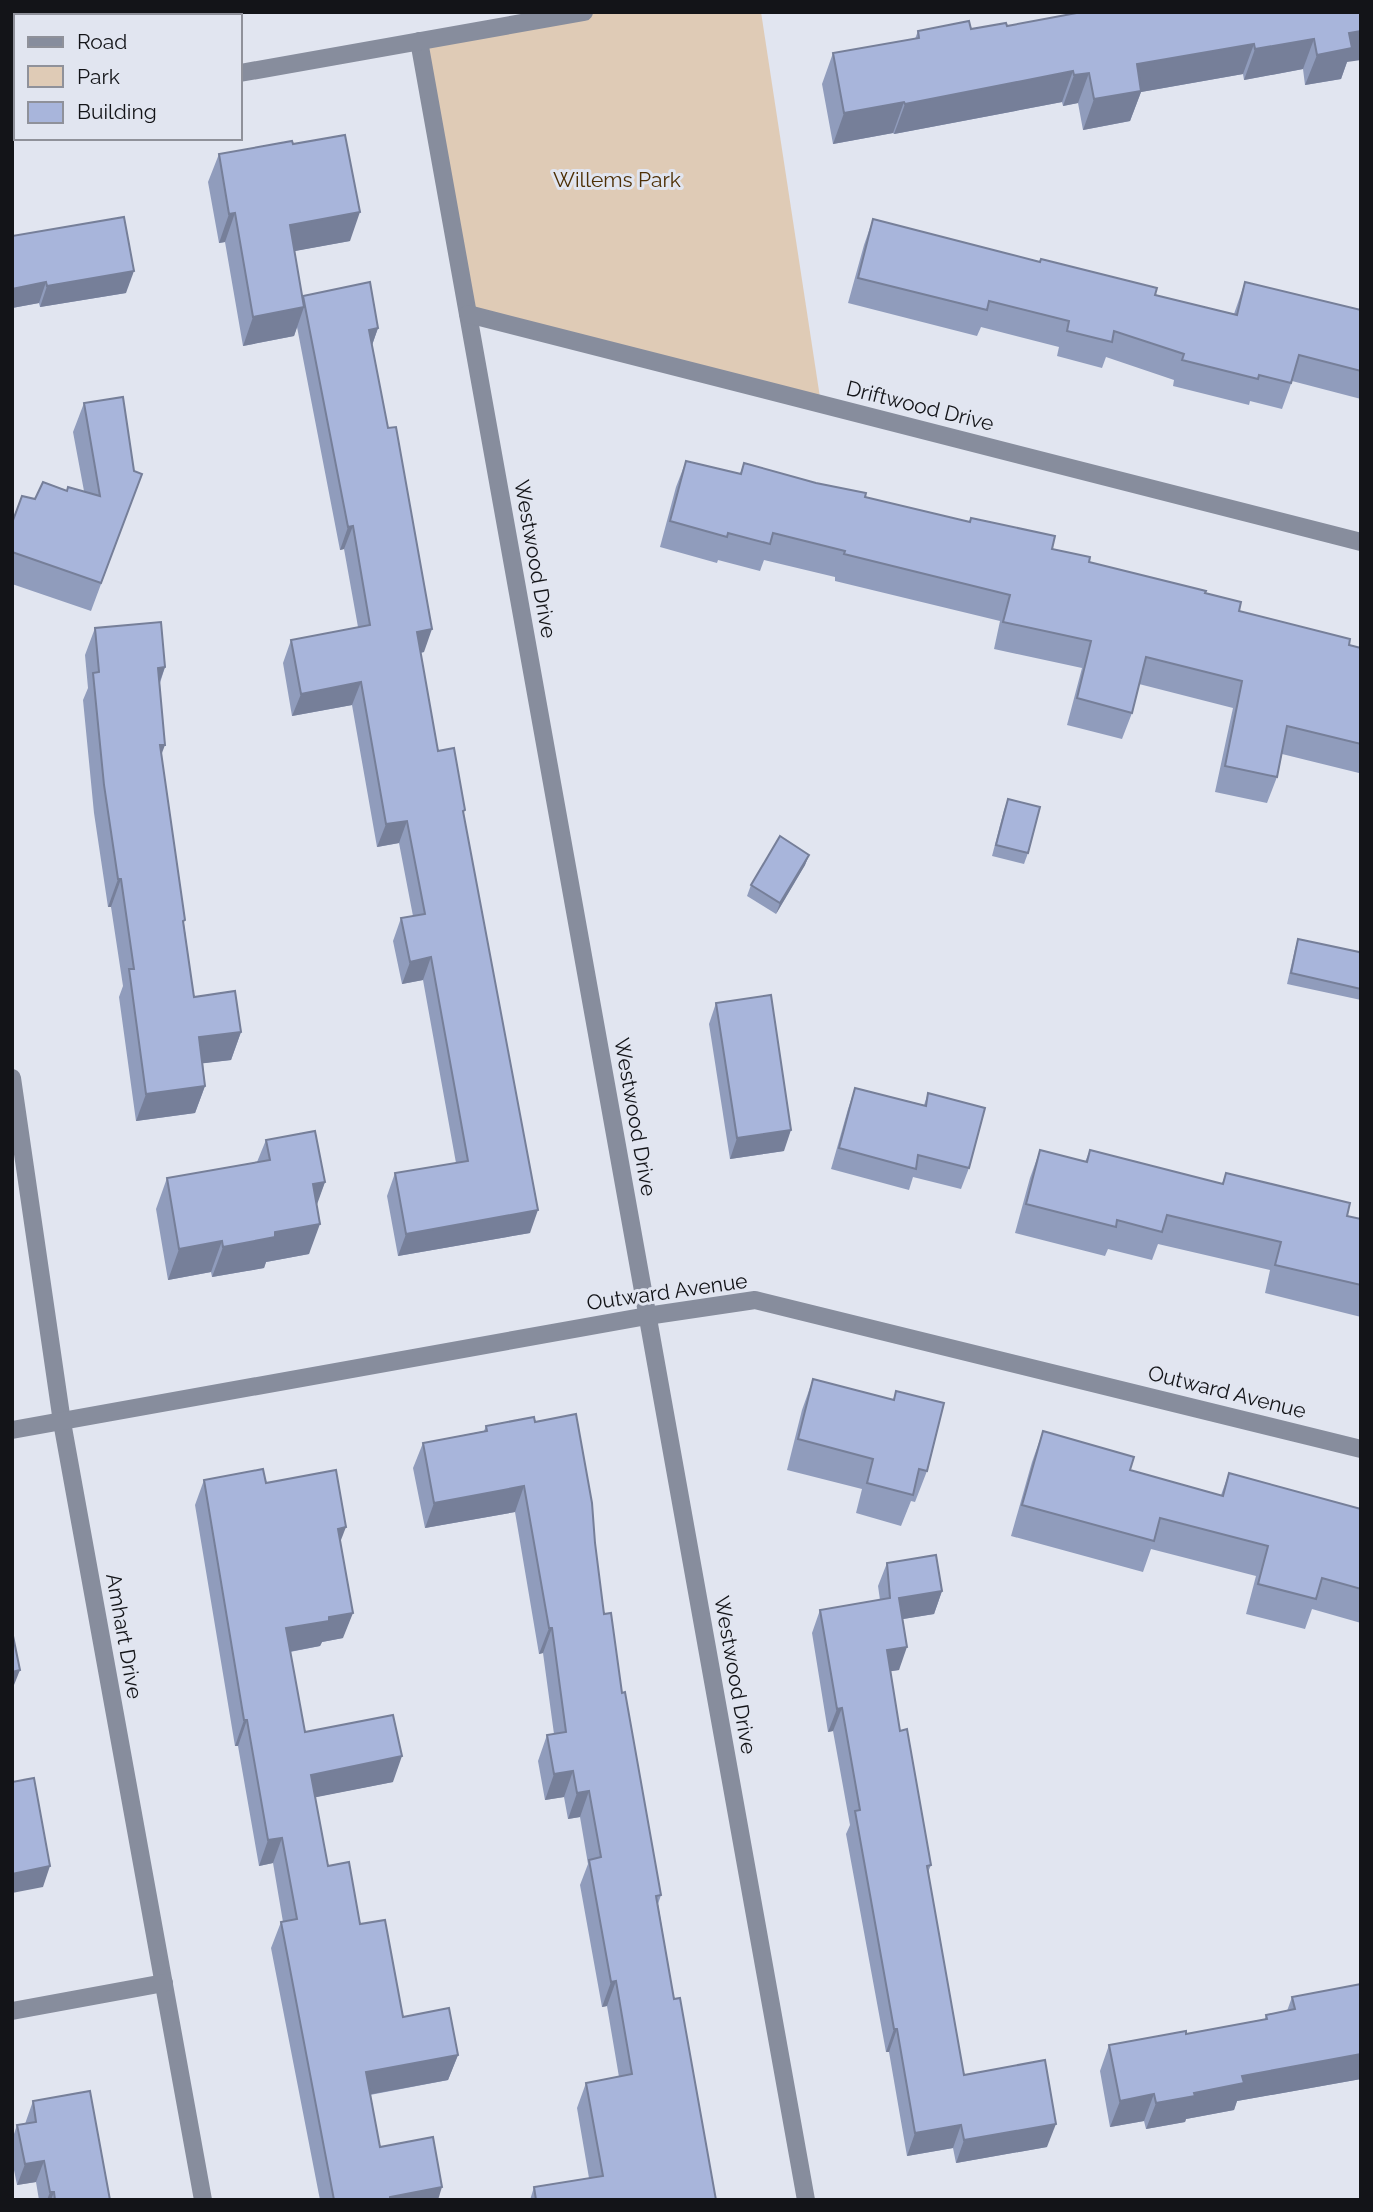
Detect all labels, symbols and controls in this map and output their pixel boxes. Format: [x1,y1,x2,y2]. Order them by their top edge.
legend [14,14,242,140]
text: Road [77,29,127,54]
text: Park [77,64,120,89]
text: Building [77,99,157,124]
park label: Willems Park [553,167,681,192]
street label: Driftwood Drive [844,375,996,436]
street label: Westwood Drive [509,478,562,640]
street label: Westwood Drive [609,1036,662,1198]
street label: Outward Avenue [585,1268,749,1315]
street label: Outward Avenue [1145,1360,1309,1423]
street label: Amhart Drive [101,1571,148,1701]
street label: Westwood Drive [709,1594,762,1756]

